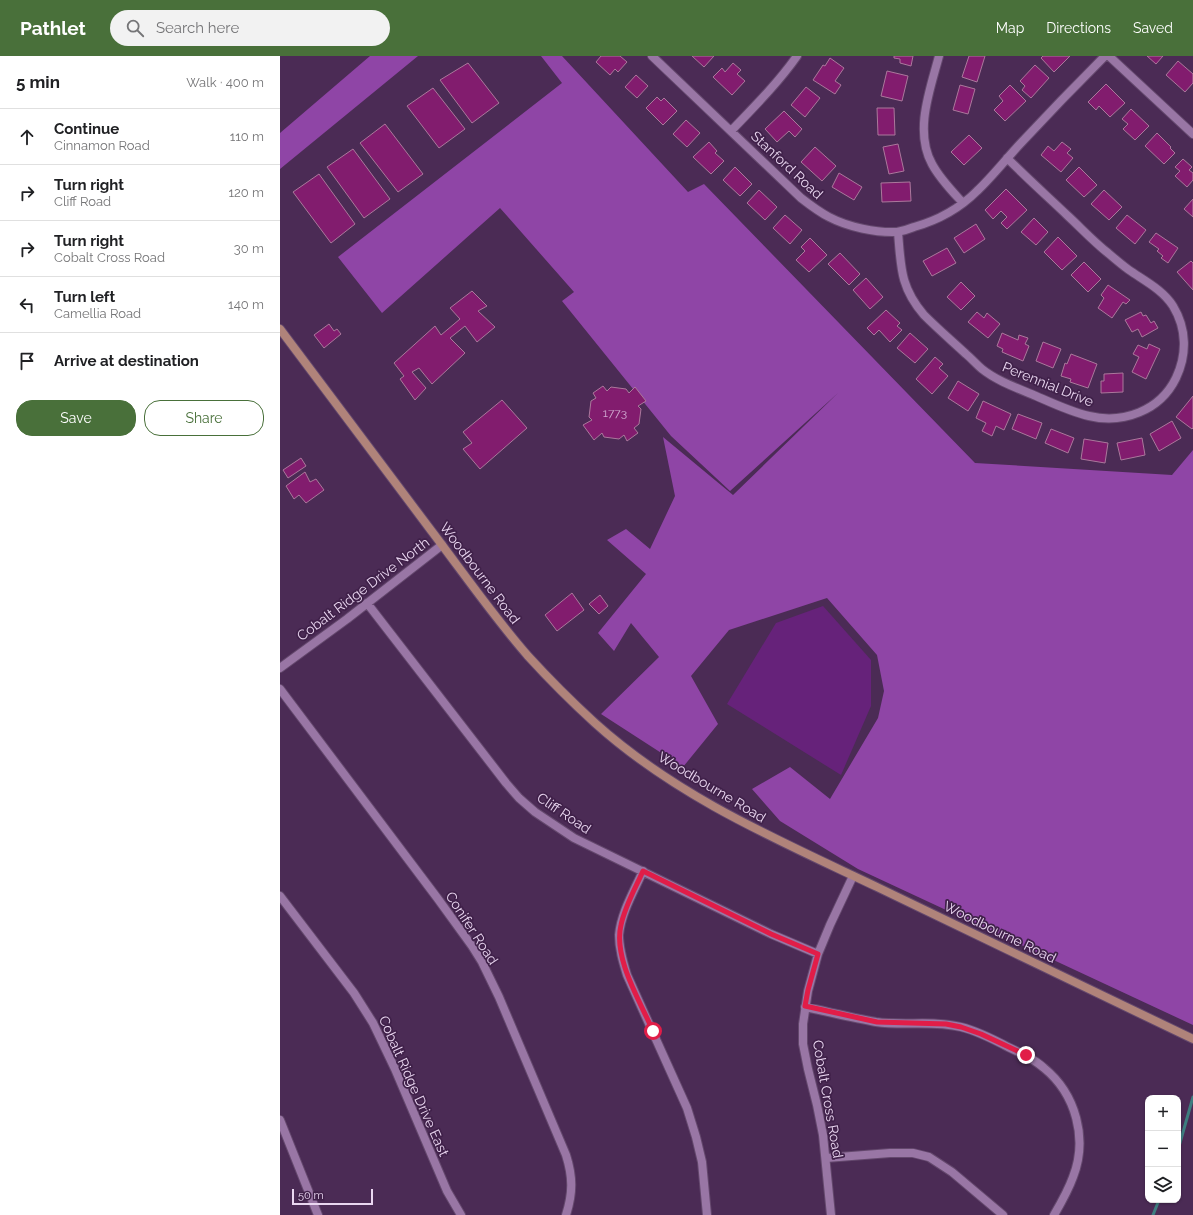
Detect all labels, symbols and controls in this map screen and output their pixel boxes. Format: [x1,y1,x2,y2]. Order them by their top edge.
search box [110,10,390,46]
text: Pathlet [20,17,86,39]
icon: search [124,17,146,39]
text: Search here [156,19,239,37]
text: Map [996,20,1024,36]
text: Directions [1046,20,1111,36]
text: Saved [1133,20,1173,36]
text: 5 min [16,72,60,92]
text: Walk · 400 m [186,75,264,90]
text: Continue [54,120,119,138]
icon: ahead [16,126,38,148]
street label: Stanford Road [748,128,826,202]
text: 110 m [230,129,264,144]
text: Cinnamon Road [54,138,150,153]
text: Turn right [54,176,124,194]
icon: right [16,182,38,204]
text: 120 m [228,185,264,200]
text: Cliff Road [54,194,111,209]
text: Turn right [54,232,124,250]
icon: right [16,238,38,260]
text: 30 m [234,241,264,256]
text: Cobalt Cross Road [54,250,165,265]
text: Turn left [54,288,115,306]
icon: left [16,294,38,316]
text: 140 m [228,297,264,312]
text: Camellia Road [54,306,141,321]
icon: arrive [16,350,38,372]
text: Arrive at destination [54,352,199,370]
street label: Perennial Drive [1000,358,1096,410]
button: Save [16,400,136,436]
button: Share [144,400,264,436]
house number: 1773 [603,406,627,420]
street label: Woodbourne Road [437,519,523,627]
street label: Cobalt Ridge Drive North [294,534,432,644]
street label: Woodbourne Road [655,749,769,825]
street label: Cliff Road [534,789,594,837]
street label: Conifer Road [443,889,501,967]
street label: Woodbourne Road [941,898,1059,966]
street label: Cobalt Ridge Drive East [376,1013,452,1159]
route start [644,1022,662,1040]
street label: Cobalt Cross Road [810,1039,846,1159]
route end [1017,1046,1035,1064]
map controls [1145,1095,1181,1203]
button: + [1145,1095,1181,1131]
button: − [1145,1131,1181,1167]
button: layers [1145,1167,1181,1203]
scale bar [292,1187,373,1206]
text: 50 m [298,1189,324,1202]

